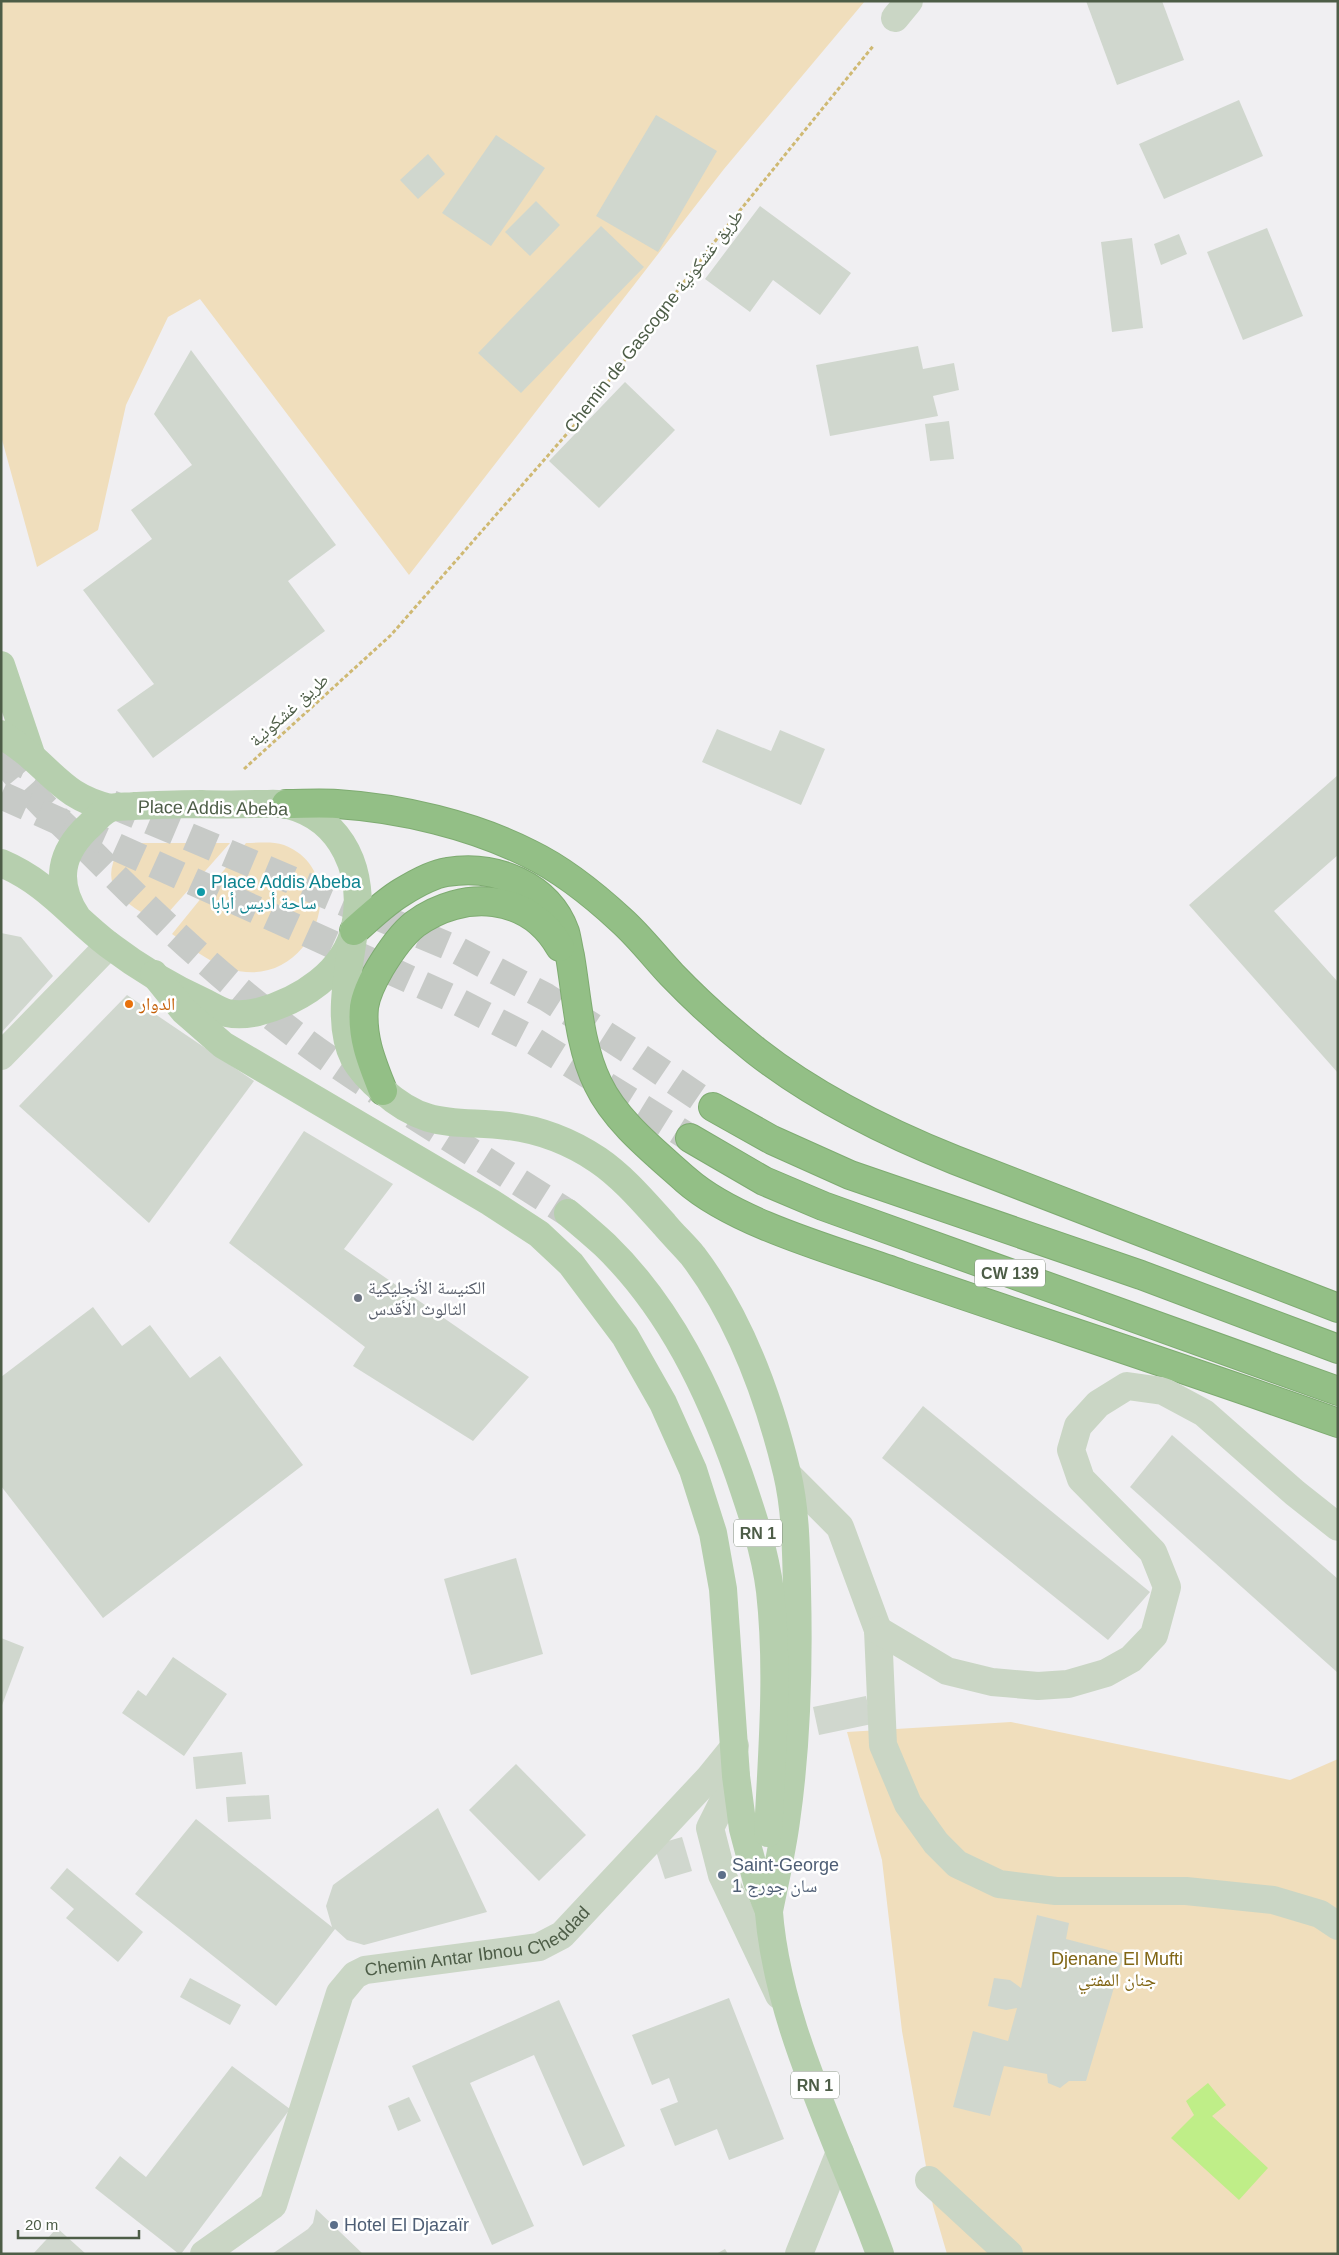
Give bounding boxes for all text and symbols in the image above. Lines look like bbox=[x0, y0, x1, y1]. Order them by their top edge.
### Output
street label: Chemin de Gascogne طريق غشكونية bbox=[560, 205, 748, 437]
street label: طريق غشكونية bbox=[245, 669, 333, 751]
street label: Place Addis Abeba bbox=[138, 797, 289, 819]
place label: Place Addis Abeba ساحة أديس أبابا bbox=[211, 872, 362, 914]
marker: Place Addis Abeba ساحة أديس أبابا bbox=[195, 886, 207, 898]
place label: الدوار bbox=[138, 994, 175, 1014]
marker: الدوار bbox=[123, 998, 135, 1010]
road number: CW 139 bbox=[975, 1260, 1045, 1286]
place label: الكنيسة الأنجليكية الثالوث الأقدس bbox=[368, 1278, 485, 1320]
marker: الكنيسة الأنجليكية الثالوث الأقدس bbox=[352, 1292, 364, 1304]
road number: RN 1 bbox=[734, 1520, 782, 1546]
place label: Saint-George 1 سان جورج bbox=[732, 1855, 839, 1898]
marker: Saint-George 1 سان جورج bbox=[716, 1869, 728, 1881]
street label: Chemin Antar Ibnou Cheddad bbox=[363, 1902, 594, 1980]
park label: Djenane El Mufti جنان المفتي bbox=[1051, 1949, 1183, 1995]
road number: RN 1 bbox=[791, 2072, 839, 2098]
scale bar bbox=[18, 2208, 139, 2240]
place label: Hotel El Djazaïr bbox=[344, 2215, 469, 2235]
text: 20 m bbox=[25, 2216, 58, 2233]
marker: Hotel El Djazaïr bbox=[328, 2219, 340, 2231]

